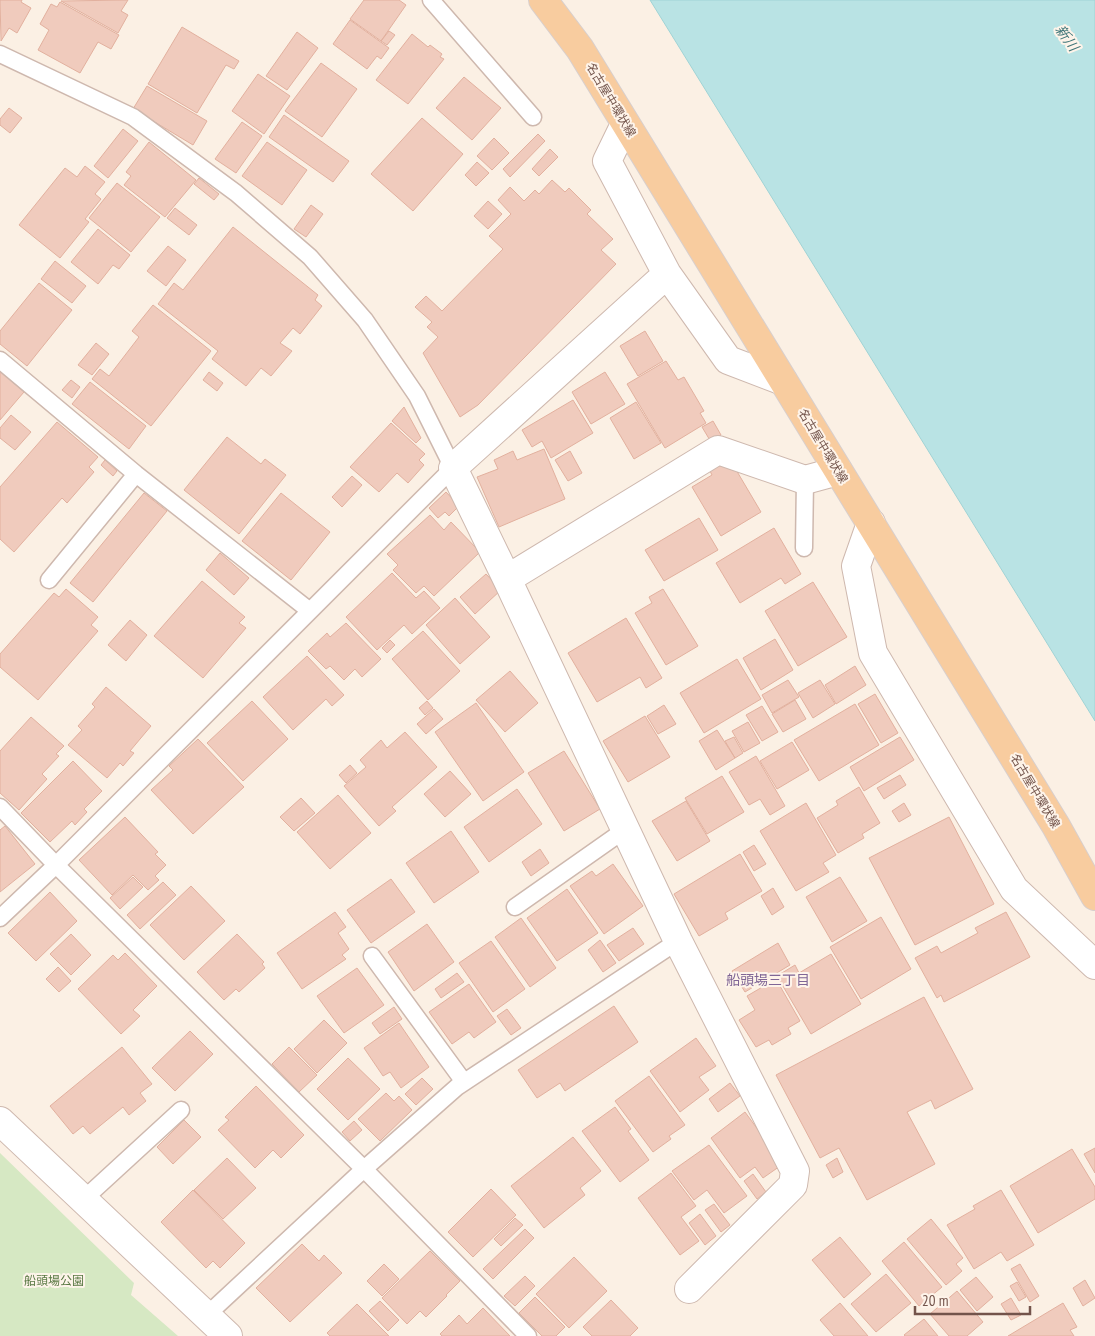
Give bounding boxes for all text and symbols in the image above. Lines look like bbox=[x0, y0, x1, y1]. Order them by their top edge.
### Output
water label: 新川 bbox=[1051, 21, 1084, 56]
street label: 名古屋中環状線 bbox=[583, 60, 639, 140]
street label: 名古屋中環状線 bbox=[795, 406, 851, 486]
street label: 名古屋中環状線 bbox=[1007, 751, 1063, 831]
district label: 船頭場三丁目 bbox=[726, 971, 810, 989]
park label: 船頭場公園 bbox=[24, 1273, 84, 1288]
scale bar bbox=[915, 1284, 1030, 1316]
text: 20 m bbox=[922, 1291, 948, 1310]

